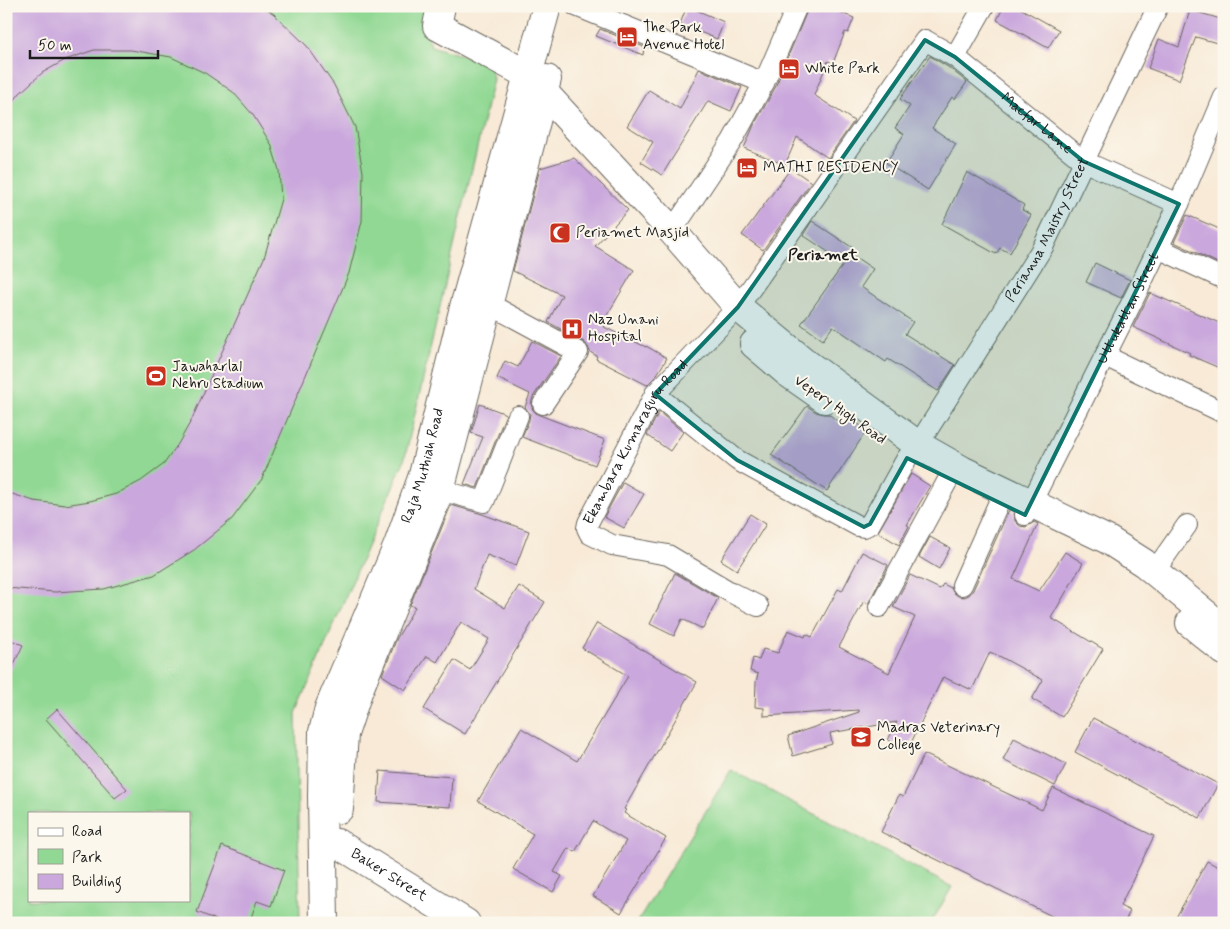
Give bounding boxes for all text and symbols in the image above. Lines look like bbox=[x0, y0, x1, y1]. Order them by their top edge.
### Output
place label: The Park Avenue Hotel bbox=[643, 18, 724, 55]
hotel icon: The Park Avenue Hotel bbox=[615, 25, 639, 49]
scale bar bbox=[30, 28, 158, 60]
text: 50 m bbox=[38, 36, 72, 56]
hotel icon: White Park bbox=[777, 57, 801, 81]
place label: White Park bbox=[805, 59, 880, 79]
street label: Macfar Lane bbox=[996, 88, 1077, 159]
street label: Perianna Maistry Street bbox=[1001, 154, 1094, 306]
hotel icon: MATHI RESIDENCY bbox=[735, 156, 759, 180]
place label: MATHI RESIDENCY bbox=[763, 158, 899, 178]
mosque icon: Periamet Masjid bbox=[548, 221, 572, 245]
place label: Periamet Masjid bbox=[576, 223, 689, 243]
district label: Periamet bbox=[788, 245, 859, 266]
street label: Uttukattan Street bbox=[1092, 249, 1164, 367]
place label: Naz Unani Hospital bbox=[588, 310, 659, 347]
hospital icon: Naz Unani Hospital bbox=[560, 317, 584, 341]
street label: Ekambara Kumaraguru Road bbox=[579, 355, 692, 528]
place label: Jawaharlal Nehru Stadium bbox=[172, 357, 264, 394]
sports icon: Jawaharlal Nehru Stadium bbox=[144, 364, 168, 388]
street label: Vepery High Road bbox=[789, 371, 890, 450]
street label: Raja Muthiah Road bbox=[397, 406, 449, 526]
place label: Madras Veterinary College bbox=[877, 718, 1000, 755]
school or university icon: Madras Veterinary College bbox=[849, 725, 873, 749]
legend bbox=[28, 812, 190, 902]
text: Road bbox=[72, 822, 102, 842]
street label: Baker Street bbox=[347, 844, 431, 907]
text: Park bbox=[72, 848, 102, 868]
text: Building bbox=[72, 872, 122, 893]

